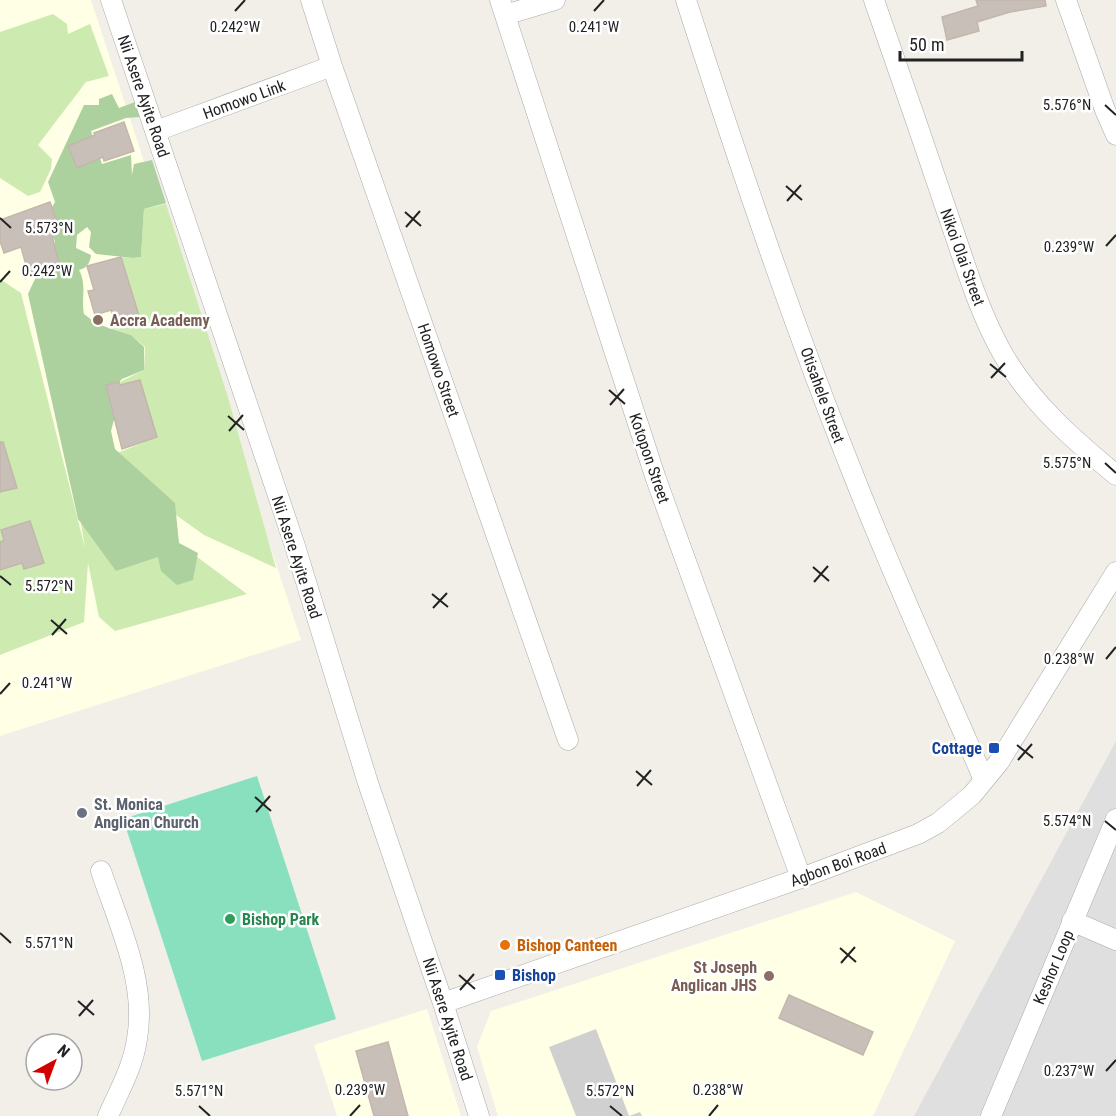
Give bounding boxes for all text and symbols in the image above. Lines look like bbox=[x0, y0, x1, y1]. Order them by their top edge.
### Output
text: 0.242°W bbox=[210, 18, 261, 36]
text: 0.241°W bbox=[569, 18, 620, 36]
scale bar bbox=[900, 24, 1022, 62]
street label: Nii Asere Ayite Road bbox=[114, 33, 173, 160]
text: 50 m bbox=[909, 34, 944, 55]
street label: Homowo Link bbox=[200, 76, 289, 123]
text: 5.576°N bbox=[1043, 96, 1091, 114]
street label: Nikoi Olai Street bbox=[936, 206, 989, 309]
text: 5.573°N bbox=[25, 219, 73, 237]
text: 0.239°W bbox=[1044, 238, 1095, 256]
text: 0.242°W bbox=[22, 262, 73, 280]
place label: Accra Academy bbox=[110, 311, 210, 330]
marker: Accra Academy bbox=[91, 313, 105, 327]
street label: Homowo Street bbox=[414, 321, 463, 420]
street label: Otisahele Street bbox=[796, 345, 849, 446]
street label: Kotopon Street bbox=[625, 411, 674, 506]
text: 5.575°N bbox=[1043, 454, 1091, 472]
street label: Nii Asere Ayite Road bbox=[268, 493, 325, 621]
text: 5.572°N bbox=[25, 577, 73, 595]
text: 0.238°W bbox=[1044, 650, 1095, 668]
text: 0.241°W bbox=[22, 674, 73, 692]
place label: Cottage bbox=[932, 739, 982, 758]
marker: Cottage bbox=[987, 741, 1001, 755]
place label: St. Monica Anglican Church bbox=[94, 795, 199, 832]
marker: St. Monica Anglican Church bbox=[75, 806, 89, 820]
text: 5.574°N bbox=[1043, 812, 1091, 830]
street label: Agbon Boi Road bbox=[788, 838, 889, 891]
place label: Bishop Park bbox=[242, 910, 320, 929]
marker: Bishop Park bbox=[223, 912, 237, 926]
street label: Keshor Loop bbox=[1029, 927, 1078, 1007]
text: 5.571°N bbox=[25, 934, 73, 952]
place label: Bishop Canteen bbox=[517, 936, 617, 955]
marker: Bishop Canteen bbox=[498, 938, 512, 952]
street label: Nii Asere Ayite Road bbox=[419, 955, 476, 1083]
place label: St Joseph Anglican JHS bbox=[671, 958, 757, 995]
place label: Bishop bbox=[512, 966, 556, 985]
marker: Bishop bbox=[493, 968, 507, 982]
marker: St Joseph Anglican JHS bbox=[762, 969, 776, 983]
north arrow bbox=[24, 1032, 84, 1092]
text: N bbox=[54, 1041, 73, 1061]
text: 0.237°W bbox=[1044, 1062, 1095, 1080]
text: 0.239°W bbox=[335, 1081, 386, 1099]
text: 0.238°W bbox=[693, 1081, 744, 1099]
text: 5.571°N bbox=[175, 1082, 223, 1100]
text: 5.572°N bbox=[586, 1082, 634, 1100]

